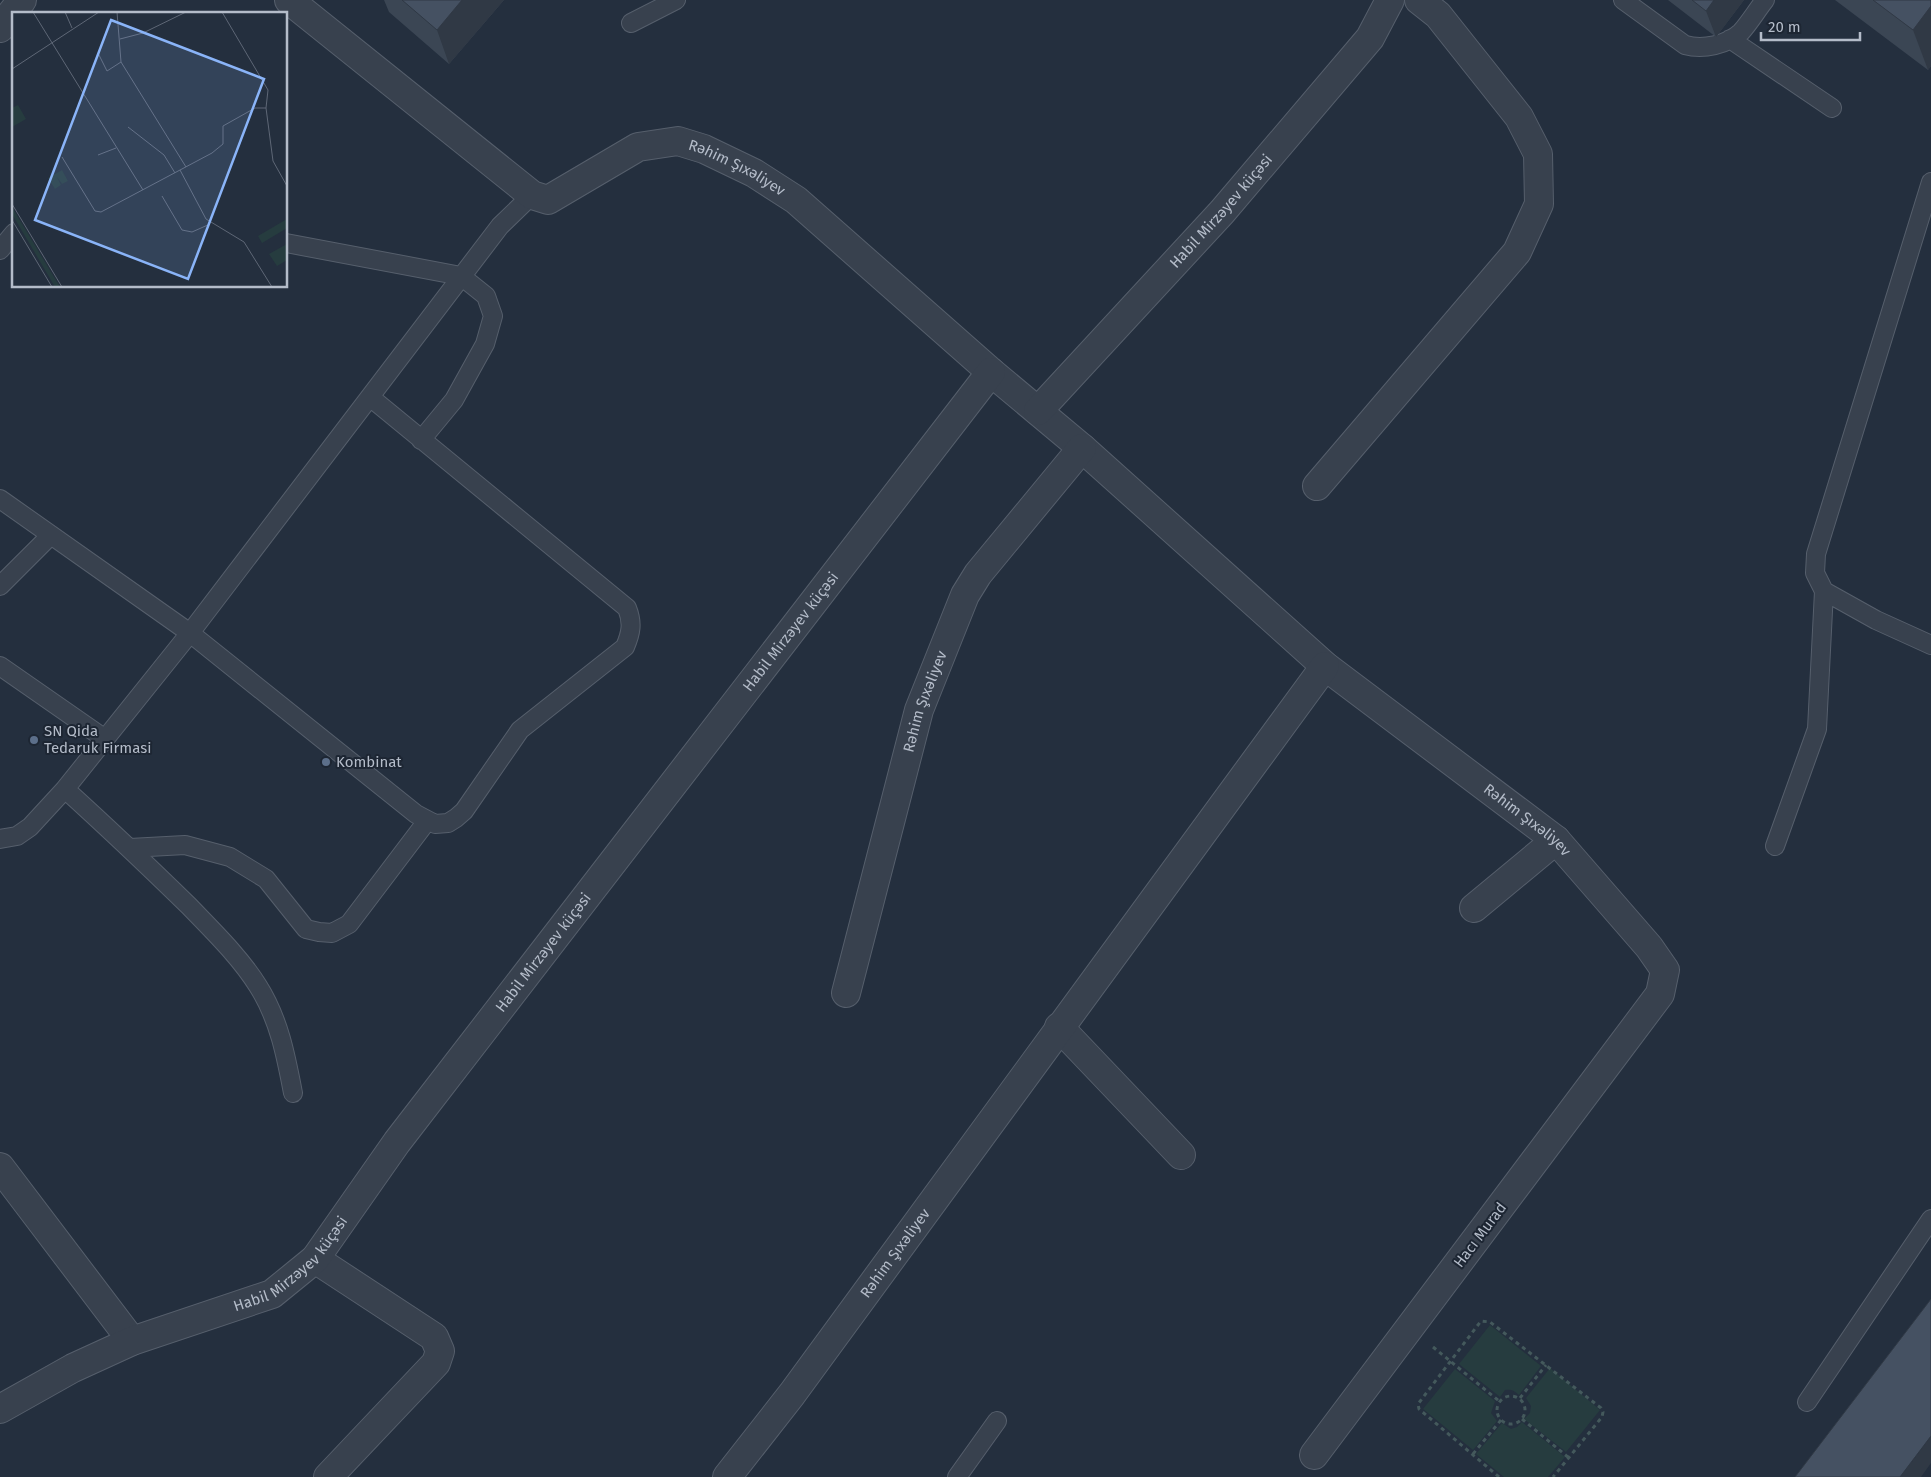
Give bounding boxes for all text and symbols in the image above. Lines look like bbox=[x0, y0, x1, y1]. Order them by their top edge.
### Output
scale bar bbox=[1761, 10, 1860, 42]
inset map bbox=[12, 12, 288, 288]
text: 20 m bbox=[1768, 18, 1801, 36]
street label: Rəhim Şıxəliyev bbox=[686, 136, 789, 200]
street label: Habil Mirzəyev küçəsi bbox=[1166, 151, 1276, 272]
street label: Habil Mirzəyev küçəsi bbox=[739, 569, 842, 695]
street label: Rəhim Şıxəliyev bbox=[899, 648, 951, 754]
place label: SN Qida Tedaruk Firmasi bbox=[44, 722, 151, 757]
marker: SN Qida Tedaruk Firmasi bbox=[28, 734, 40, 746]
place label: Kombinat bbox=[336, 753, 402, 771]
marker: Kombinat bbox=[320, 756, 332, 768]
street label: Rəhim Şıxəliyev bbox=[1480, 780, 1575, 860]
street label: Habil Mirzəyev küçəsi bbox=[492, 889, 595, 1016]
street label: Hacı Murad bbox=[1450, 1199, 1510, 1271]
street label: Rəhim Şıxəliyev bbox=[856, 1204, 934, 1301]
street label: Habil Mirzəyev küçəsi bbox=[231, 1213, 351, 1315]

